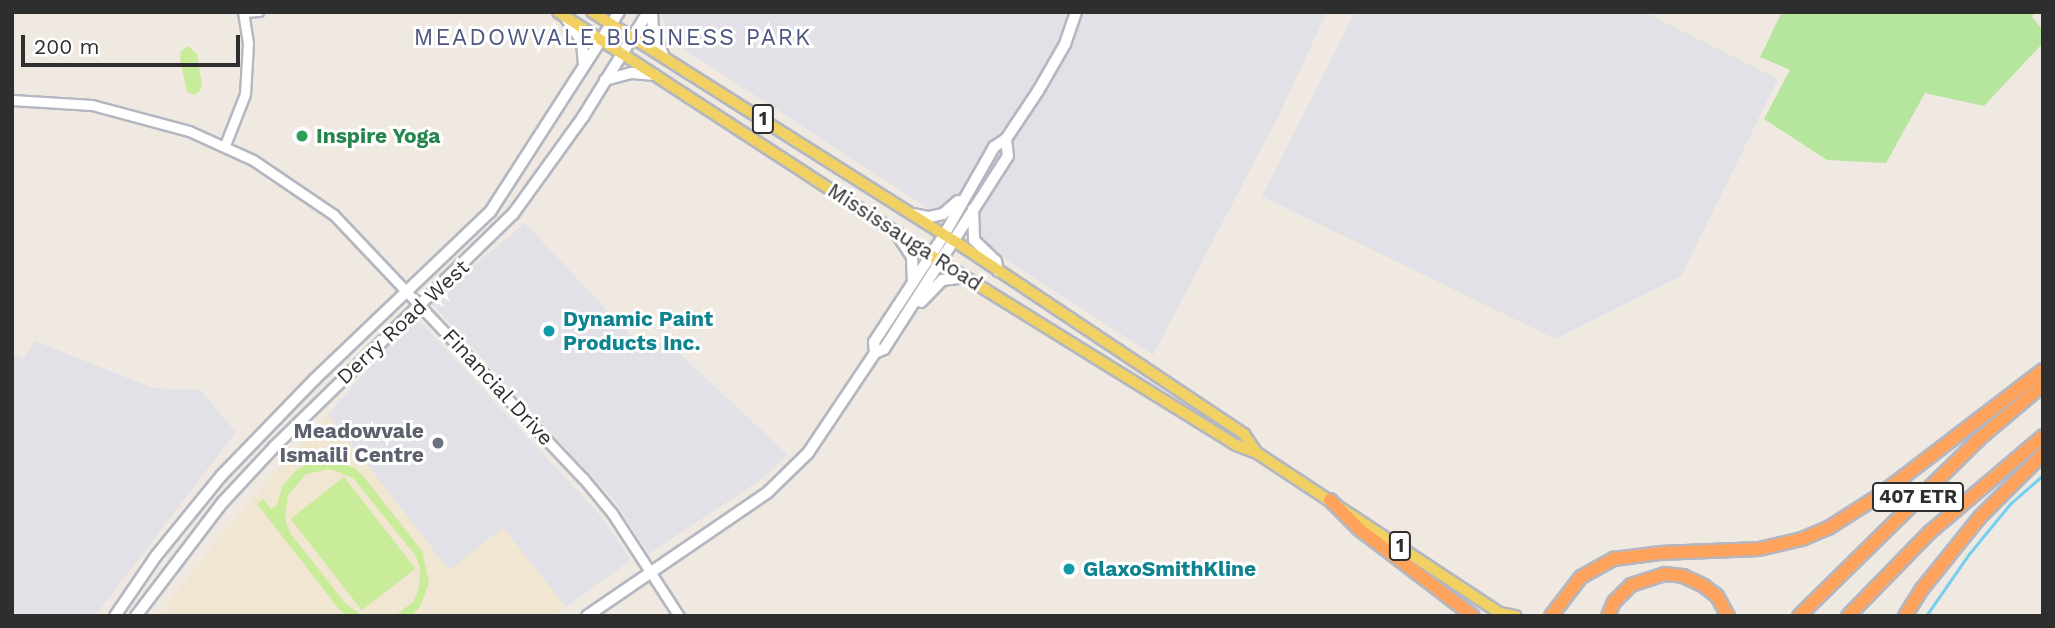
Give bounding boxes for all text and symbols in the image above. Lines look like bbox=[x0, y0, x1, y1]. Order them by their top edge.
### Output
scale bar bbox=[24, 21, 243, 65]
district label: MEADOWVALE BUSINESS PARK bbox=[417, 24, 809, 52]
text: 200 m bbox=[34, 34, 100, 59]
road number: 1 bbox=[751, 104, 775, 134]
place label: Inspire Yoga bbox=[316, 123, 441, 149]
marker: Inspire Yoga bbox=[294, 128, 310, 144]
street label: Mississauga Road bbox=[823, 177, 987, 297]
street label: Derry Road West bbox=[331, 254, 475, 390]
place label: Dynamic Paint Products Inc. bbox=[563, 306, 713, 356]
street label: Financial Drive bbox=[437, 323, 559, 451]
marker: Dynamic Paint Products Inc. bbox=[541, 323, 557, 339]
place label: Meadowvale Ismaili Centre bbox=[280, 418, 424, 468]
marker: Meadowvale Ismaili Centre bbox=[430, 435, 446, 451]
road number: 407 ETR bbox=[1871, 482, 1965, 512]
road number: 1 bbox=[1388, 530, 1412, 562]
place label: GlaxoSmithKline bbox=[1083, 556, 1256, 582]
marker: GlaxoSmithKline bbox=[1061, 561, 1077, 577]

